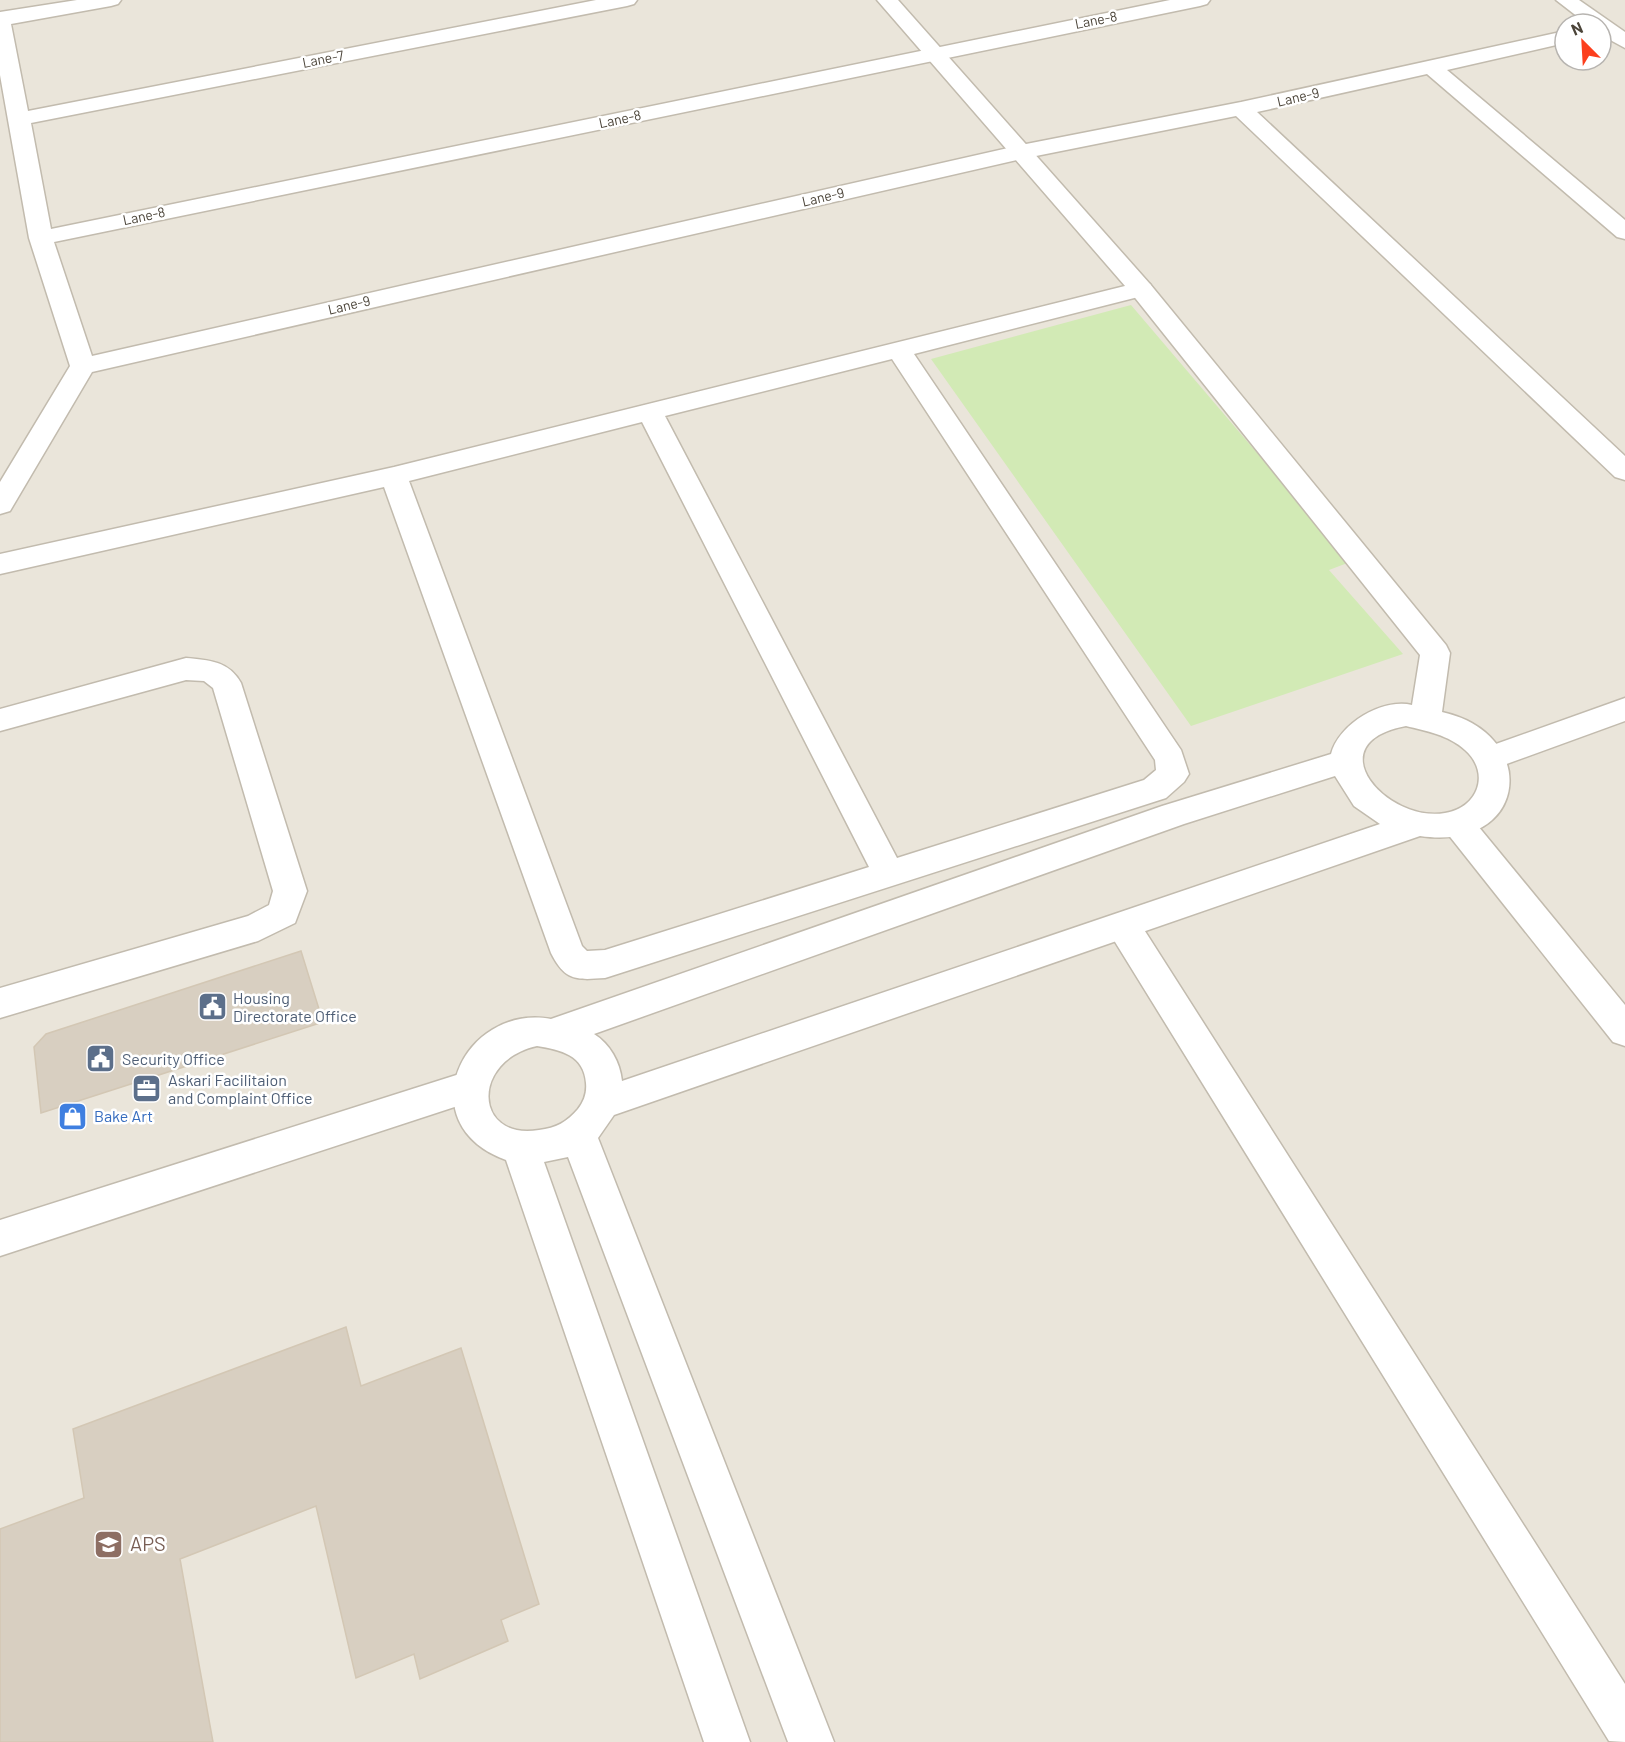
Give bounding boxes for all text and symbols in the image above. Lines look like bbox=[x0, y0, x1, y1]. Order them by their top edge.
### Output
street label: Lane-8 bbox=[1073, 7, 1119, 32]
north arrow bbox=[1553, 12, 1613, 72]
text: N bbox=[1568, 17, 1585, 39]
street label: Lane-7 bbox=[301, 46, 345, 71]
street label: Lane-9 bbox=[1275, 83, 1321, 110]
street label: Lane-8 bbox=[597, 106, 643, 131]
street label: Lane-9 bbox=[800, 183, 846, 210]
street label: Lane-8 bbox=[121, 203, 167, 228]
street label: Lane-9 bbox=[326, 291, 372, 318]
place label: Housing Directorate Office bbox=[233, 988, 357, 1025]
public building icon: Housing Directorate Office bbox=[196, 991, 228, 1023]
public building icon: Security Office bbox=[85, 1043, 117, 1075]
place label: Security Office bbox=[122, 1049, 225, 1068]
place label: Askari Facilitaion and Complaint Office bbox=[168, 1070, 312, 1107]
office icon: Askari Facilitaion and Complaint Office bbox=[131, 1073, 163, 1105]
shop icon: Bake Art bbox=[57, 1100, 89, 1132]
place label: Bake Art bbox=[94, 1106, 153, 1125]
school or university icon: APS bbox=[93, 1528, 125, 1560]
place label: APS bbox=[130, 1531, 166, 1555]

